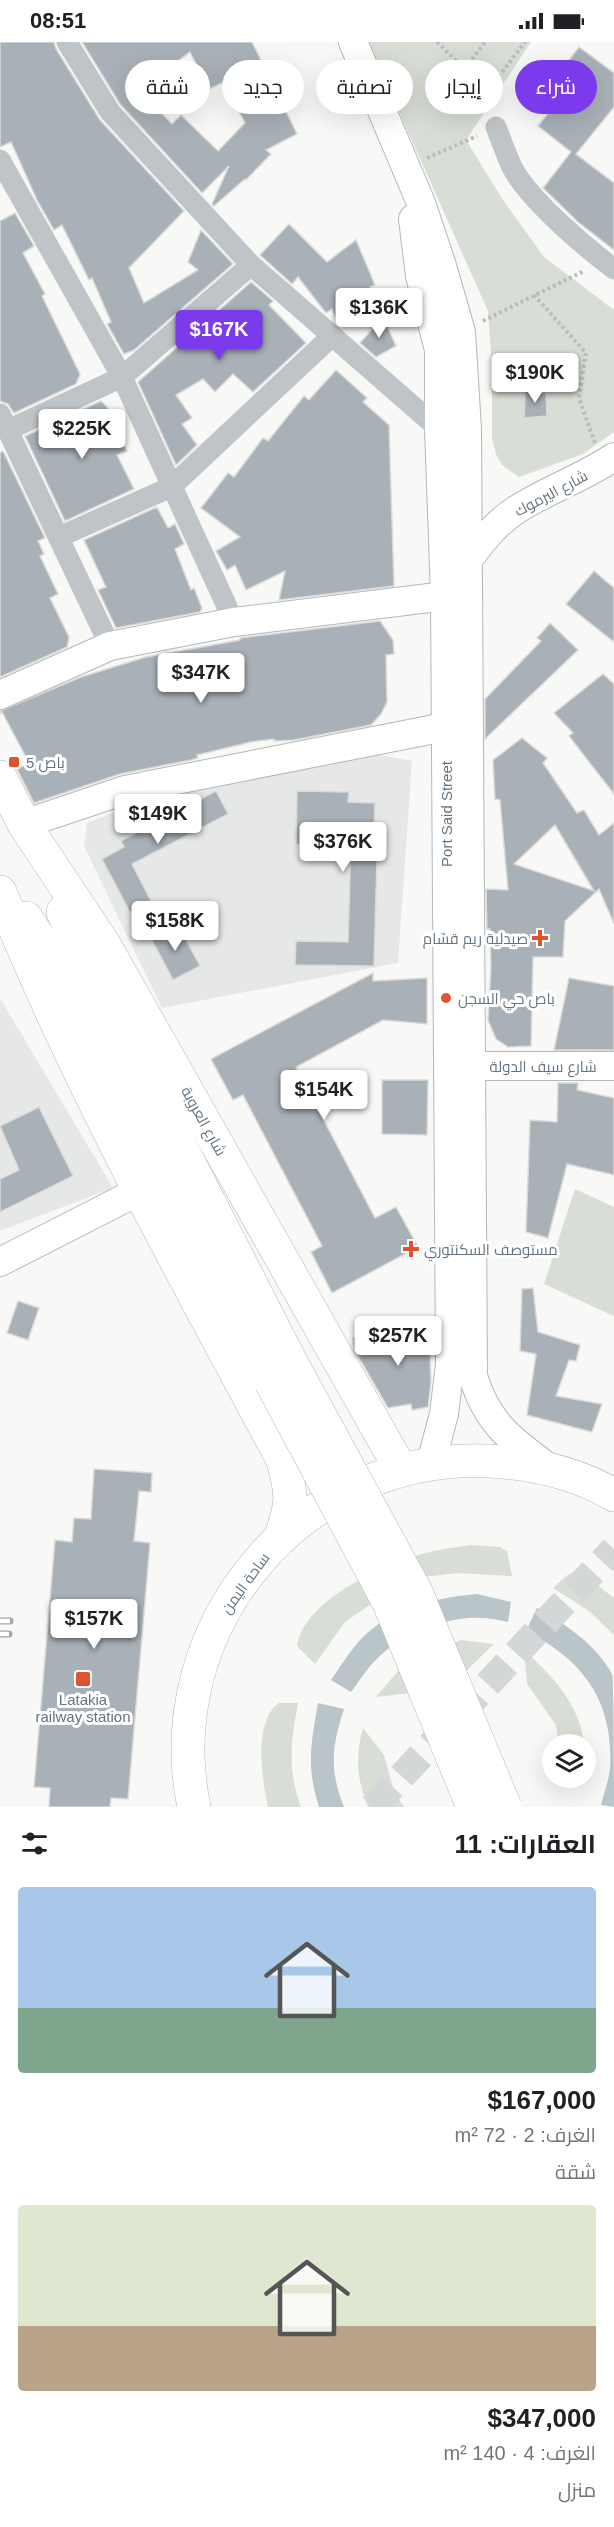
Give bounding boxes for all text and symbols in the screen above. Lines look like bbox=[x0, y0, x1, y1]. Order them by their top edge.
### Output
text: 08:51 bbox=[30, 8, 86, 33]
chip: شقة bbox=[125, 60, 210, 114]
chip: جديد bbox=[222, 60, 304, 114]
chip: تصفية bbox=[316, 60, 413, 114]
chip: إيجار bbox=[425, 60, 503, 114]
chip: شراء bbox=[515, 60, 597, 114]
pin: $136K bbox=[337, 288, 421, 339]
text: $136K bbox=[350, 296, 408, 318]
pin: $167K bbox=[177, 310, 261, 361]
text: $167K bbox=[190, 318, 248, 340]
pin: $190K bbox=[493, 353, 577, 404]
text: $190K bbox=[506, 361, 564, 383]
pin: $225K bbox=[40, 409, 124, 460]
text: $225K bbox=[53, 417, 111, 439]
street label: شارع اليرموك bbox=[512, 467, 592, 522]
pin: $347K bbox=[159, 653, 243, 704]
text: $347K bbox=[172, 661, 230, 683]
place label: باص 5 bbox=[26, 754, 65, 773]
marker: باص 5 bbox=[7, 755, 21, 769]
street label: Port Said Street bbox=[438, 760, 455, 867]
pin: $149K bbox=[116, 794, 200, 845]
text: $149K bbox=[129, 802, 187, 824]
pin: $376K bbox=[301, 822, 385, 873]
text: $376K bbox=[314, 830, 372, 852]
pin: $158K bbox=[133, 901, 217, 952]
text: $158K bbox=[146, 909, 204, 931]
place label: صيدلية ريم قسّام bbox=[423, 930, 528, 949]
marker: صيدلية ريم قسّام bbox=[533, 931, 547, 945]
place label: باص حي السجن bbox=[458, 990, 555, 1011]
marker: باص حي السجن bbox=[439, 991, 453, 1005]
street label: شارع سيف الدولة bbox=[489, 1058, 597, 1078]
pin: $154K bbox=[282, 1070, 366, 1121]
text: $154K bbox=[295, 1078, 353, 1100]
street label: شارع العروبة bbox=[175, 1084, 230, 1160]
marker: مستوصف السكنتوري bbox=[402, 1240, 420, 1258]
place label: مستوصف السكنتوري bbox=[424, 1241, 558, 1262]
pin: $257K bbox=[356, 1316, 440, 1367]
text: $257K bbox=[369, 1324, 427, 1346]
street label: ساحة اليمن bbox=[217, 1549, 274, 1618]
pin: $157K bbox=[52, 1599, 136, 1650]
text: $157K bbox=[65, 1607, 123, 1629]
marker: Latakia railway station bbox=[74, 1670, 92, 1688]
place label: Latakia railway station bbox=[35, 1691, 131, 1725]
map controls bbox=[542, 1734, 596, 1788]
button: layers bbox=[542, 1734, 596, 1788]
icon: filters bbox=[18, 1827, 51, 1860]
text: العقارات: 11 bbox=[454, 1829, 596, 1859]
icon: home bbox=[253, 1926, 361, 2034]
text: $167,000 bbox=[488, 2085, 596, 2115]
text: الغرف: 2 · 72 m² bbox=[455, 2124, 596, 2146]
text: شقة bbox=[555, 2161, 596, 2183]
icon: home bbox=[253, 2244, 361, 2352]
text: $347,000 bbox=[488, 2403, 596, 2433]
text: الغرف: 4 · 140 m² bbox=[443, 2442, 596, 2464]
text: منزل bbox=[558, 2479, 596, 2501]

